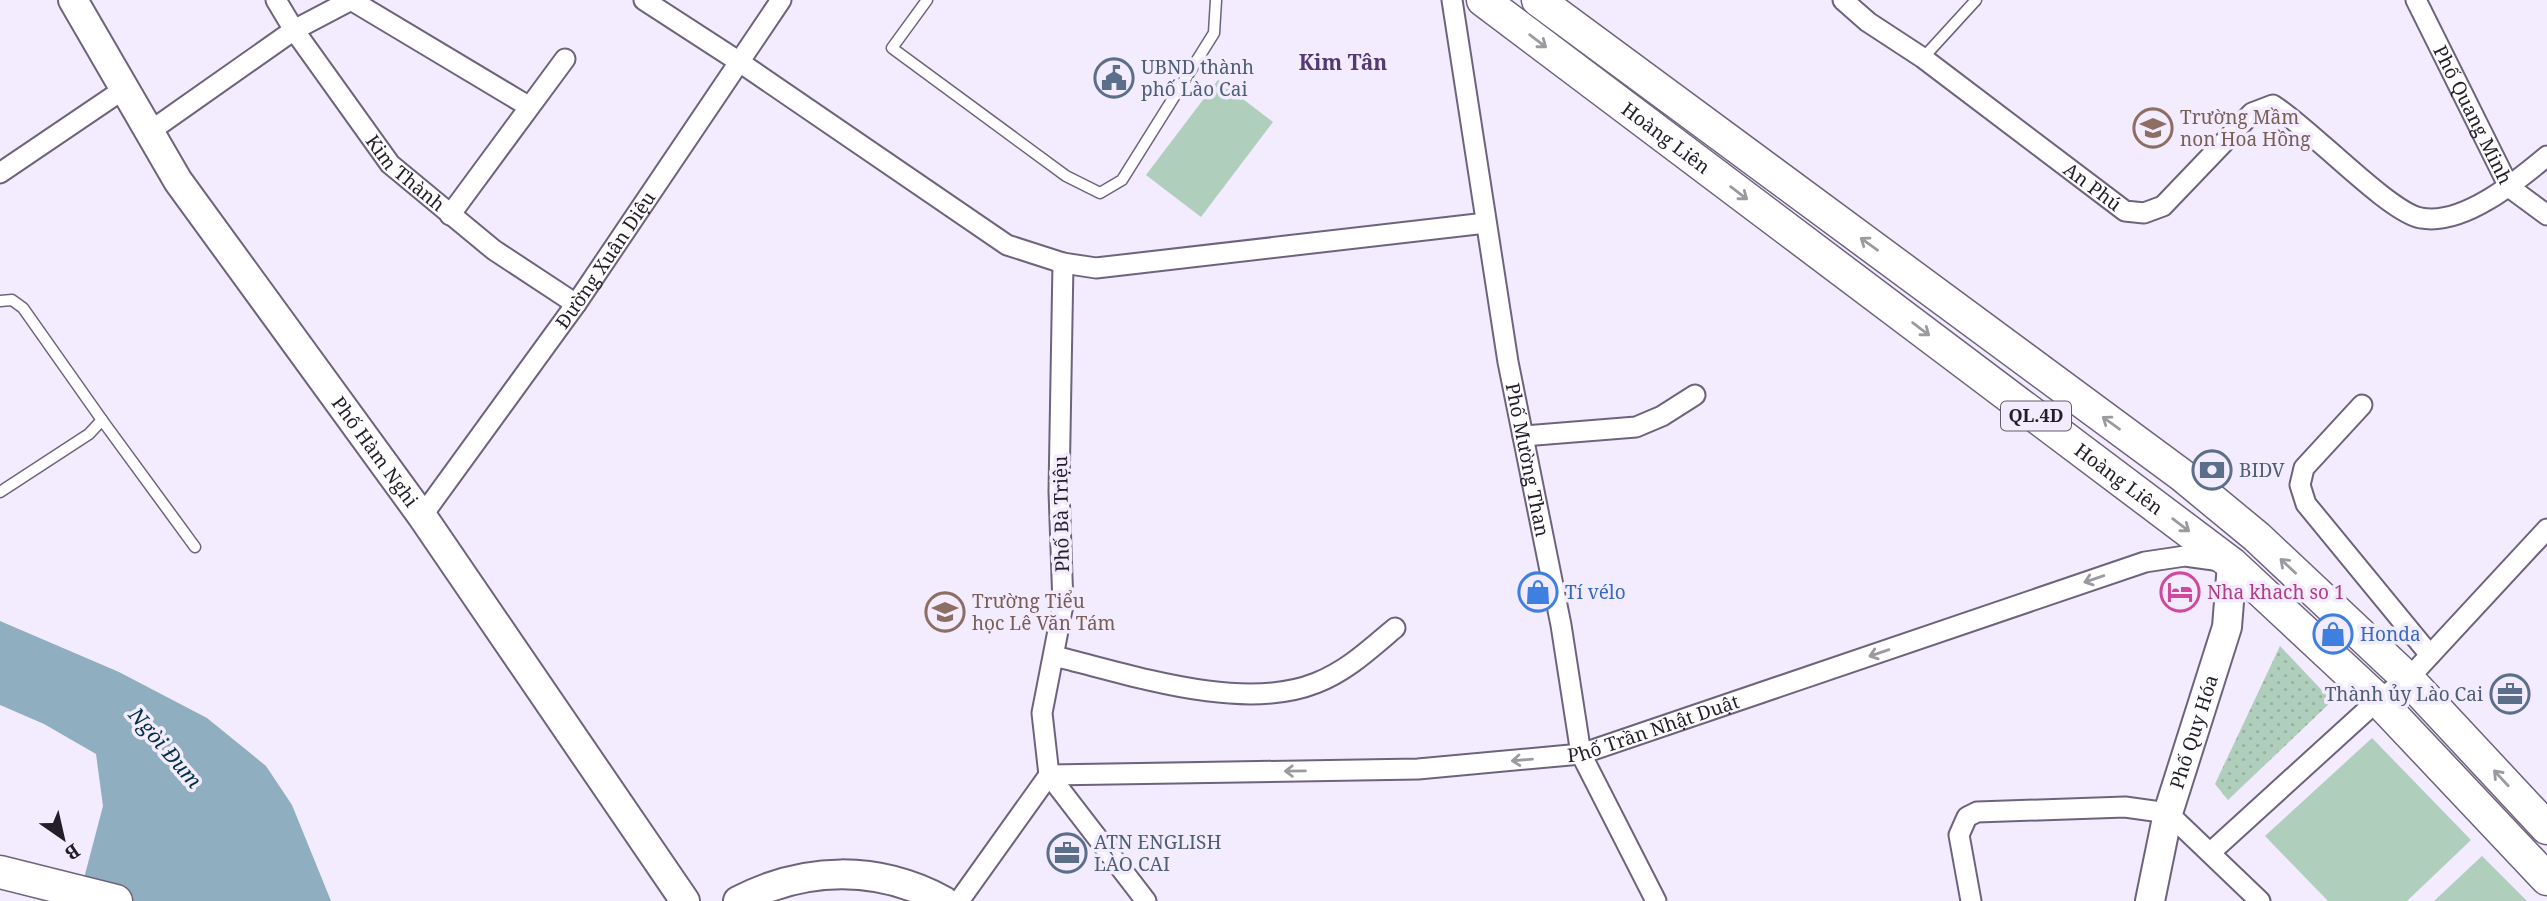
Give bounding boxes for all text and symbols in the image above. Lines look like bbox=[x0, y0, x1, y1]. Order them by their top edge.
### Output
one-way arrow bbox=[1528, 33, 1547, 48]
street label: Phố Quang Minh bbox=[2427, 41, 2519, 188]
district label: Kim Tân bbox=[1299, 48, 1387, 76]
place label: UBND thành phố Lào Cai bbox=[1141, 54, 1254, 102]
public building icon: UBND thành phố Lào Cai bbox=[1093, 57, 1135, 99]
street label: Hoàng Liên bbox=[1616, 96, 1716, 180]
place label: Trường Mầm non Hoa Hồng bbox=[2180, 104, 2311, 152]
school or university icon: Trường Mầm non Hoa Hồng bbox=[2132, 107, 2174, 149]
street label: Kim Thành bbox=[360, 129, 450, 217]
street label: An Phú bbox=[2059, 156, 2127, 217]
one-way arrow bbox=[1729, 185, 1748, 200]
street label: Đường Xuân Diệu bbox=[549, 186, 661, 334]
one-way arrow bbox=[1860, 237, 1879, 251]
one-way arrow bbox=[1911, 322, 1930, 337]
street label: Phố Mường Than bbox=[1500, 381, 1556, 539]
street label: Phố Hàm Nghi bbox=[326, 391, 424, 512]
road number: QL.4D bbox=[2001, 402, 2071, 430]
one-way arrow bbox=[2102, 416, 2121, 430]
street label: Hoàng Liên bbox=[2069, 437, 2168, 521]
bank icon: BIDV bbox=[2191, 449, 2233, 491]
street label: Phố Bà Triệu bbox=[1047, 456, 1075, 572]
place label: BIDV bbox=[2239, 457, 2285, 483]
one-way arrow bbox=[2171, 518, 2190, 532]
one-way arrow bbox=[2280, 557, 2297, 574]
shop icon: Tí vélo bbox=[1517, 571, 1559, 613]
hotel icon: Nha khach so 1 bbox=[2159, 571, 2201, 613]
one-way arrow bbox=[2084, 574, 2106, 586]
place label: Tí vélo bbox=[1565, 579, 1626, 605]
place label: Nha khach so 1 bbox=[2207, 579, 2345, 605]
place label: Trường Tiểu học Lê Văn Tám bbox=[972, 588, 1116, 636]
school or university icon: Trường Tiểu học Lê Văn Tám bbox=[924, 591, 966, 633]
shop icon: Honda bbox=[2312, 613, 2354, 655]
place label: Honda bbox=[2360, 621, 2421, 647]
one-way arrow bbox=[1869, 648, 1891, 660]
street label: Phố Quy Hóa bbox=[2164, 672, 2224, 792]
office icon: Thành ủy Lào Cai bbox=[2489, 673, 2531, 715]
place label: Thành ủy Lào Cai bbox=[2325, 681, 2483, 707]
street label: Phố Trần Nhật Duật bbox=[1566, 688, 1743, 768]
water label: Ngòi Đum bbox=[122, 700, 209, 794]
one-way arrow bbox=[1511, 754, 1534, 767]
one-way arrow bbox=[1283, 764, 1306, 777]
one-way arrow bbox=[2492, 770, 2509, 787]
north arrow bbox=[28, 803, 98, 873]
place label: ATN ENGLISH LÀO CAI bbox=[1094, 829, 1221, 877]
office icon: ATN ENGLISH LÀO CAI bbox=[1046, 832, 1088, 874]
text: B bbox=[60, 838, 85, 867]

